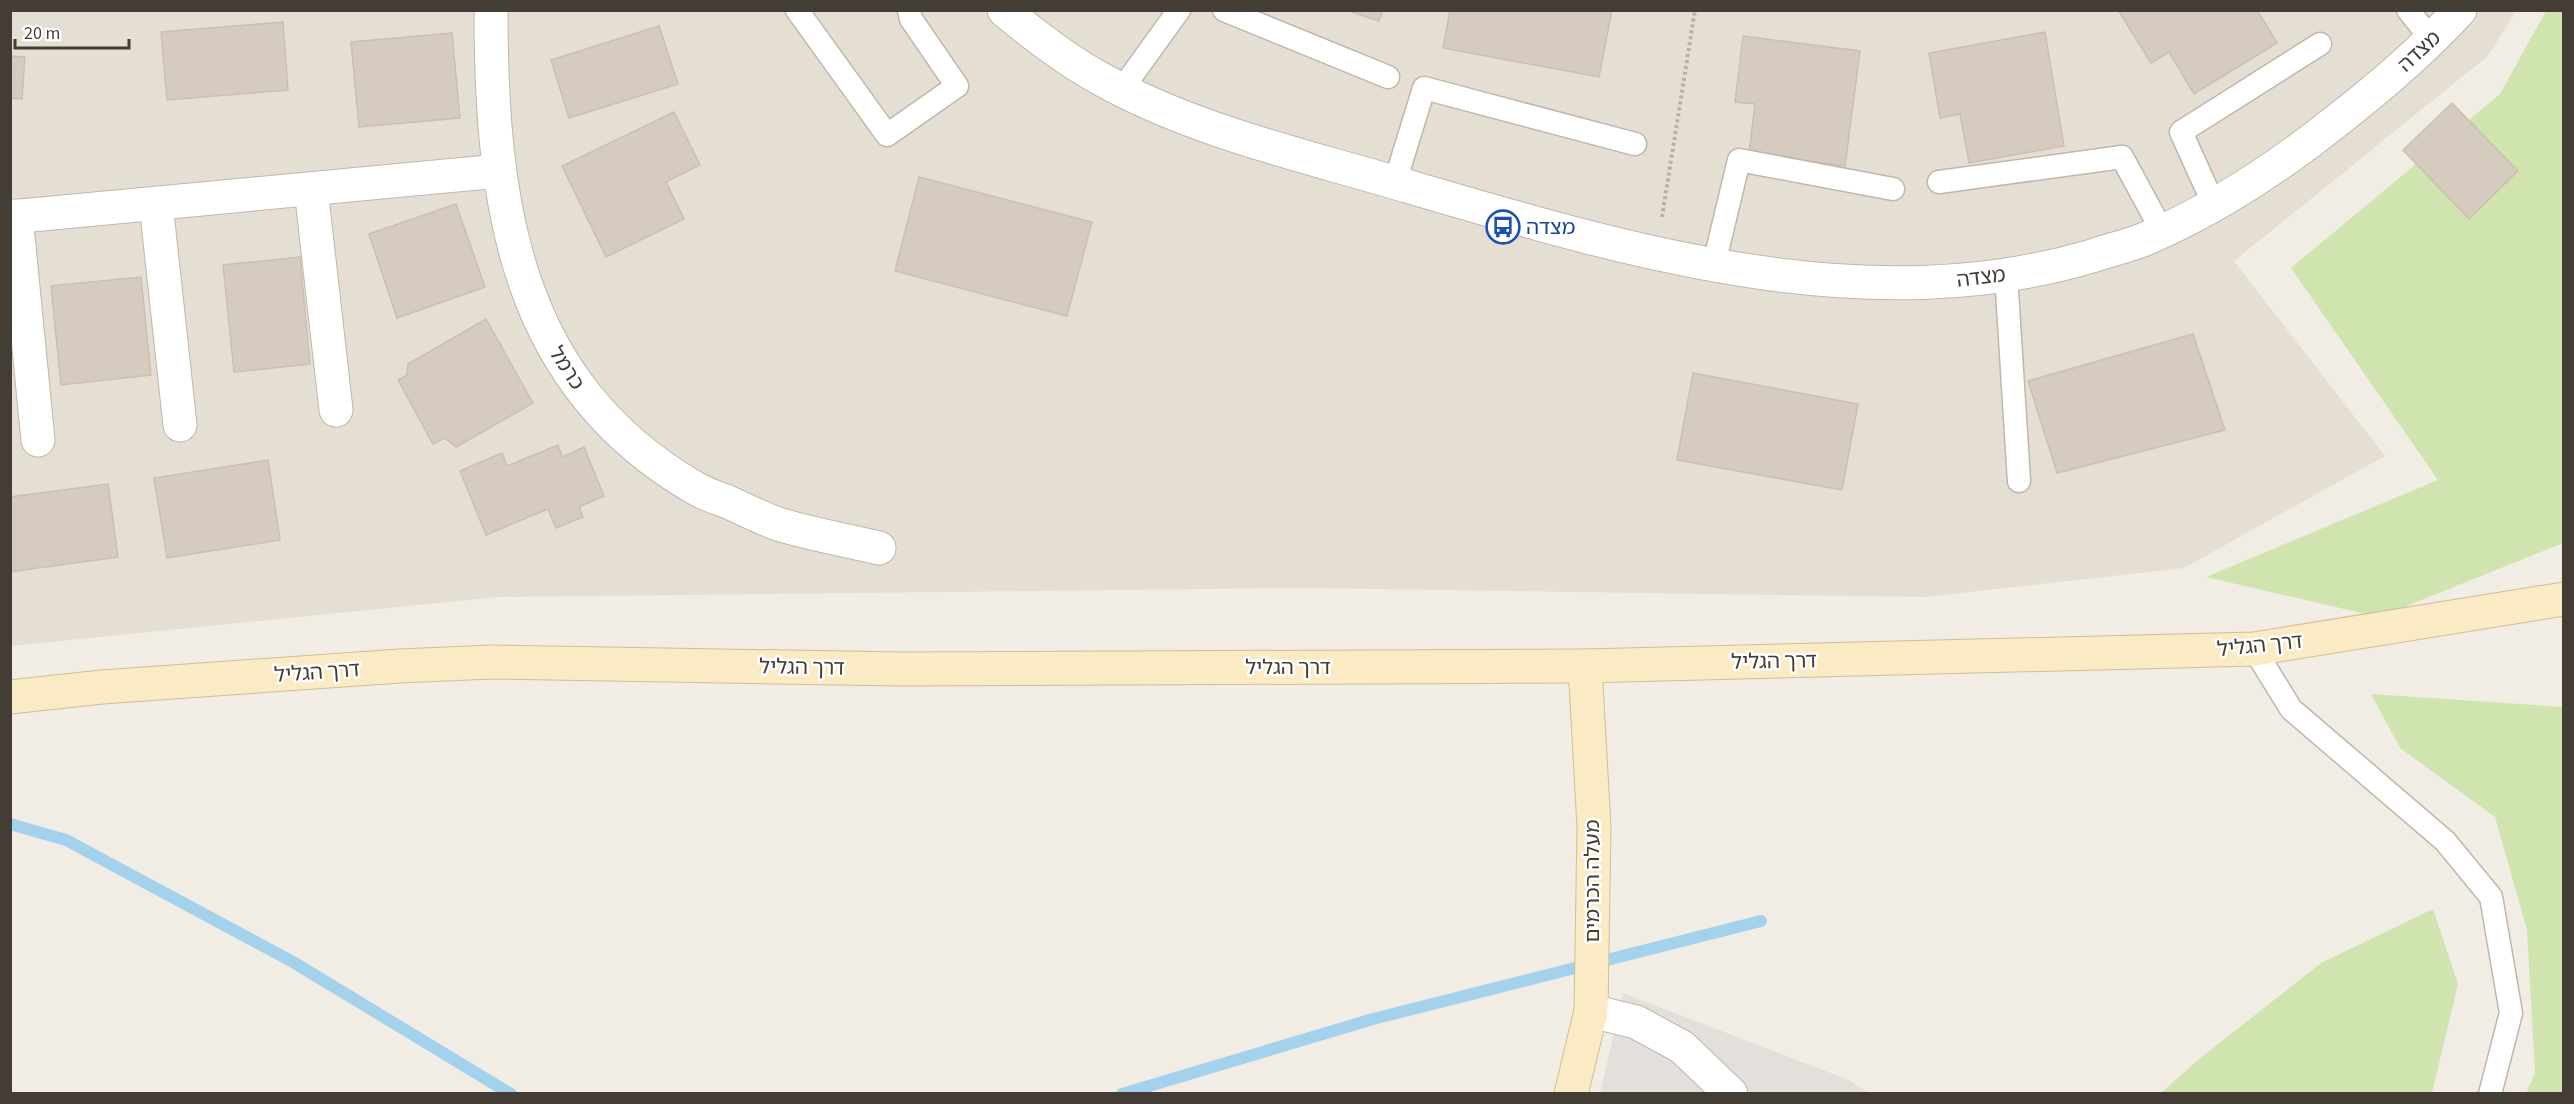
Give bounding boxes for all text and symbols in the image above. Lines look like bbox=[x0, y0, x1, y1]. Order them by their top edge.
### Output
scale bar bbox=[15, 12, 129, 50]
text: 20 m bbox=[24, 21, 60, 46]
street label: מצדה bbox=[2391, 23, 2447, 79]
bus stop icon: מצדה bbox=[1485, 209, 1521, 245]
place label: מצדה bbox=[1526, 212, 1575, 242]
street label: מצדה bbox=[1955, 259, 2007, 295]
street label: כרמל bbox=[542, 340, 592, 396]
street label: דרך הגליל bbox=[2216, 626, 2304, 664]
street label: דרך הגליל bbox=[1731, 645, 1817, 677]
street label: דרך הגליל bbox=[759, 651, 845, 683]
street label: דרך הגליל bbox=[1245, 652, 1331, 682]
street label: דרך הגליל bbox=[273, 654, 361, 690]
street label: מעלה הכרמים bbox=[1577, 819, 1607, 943]

